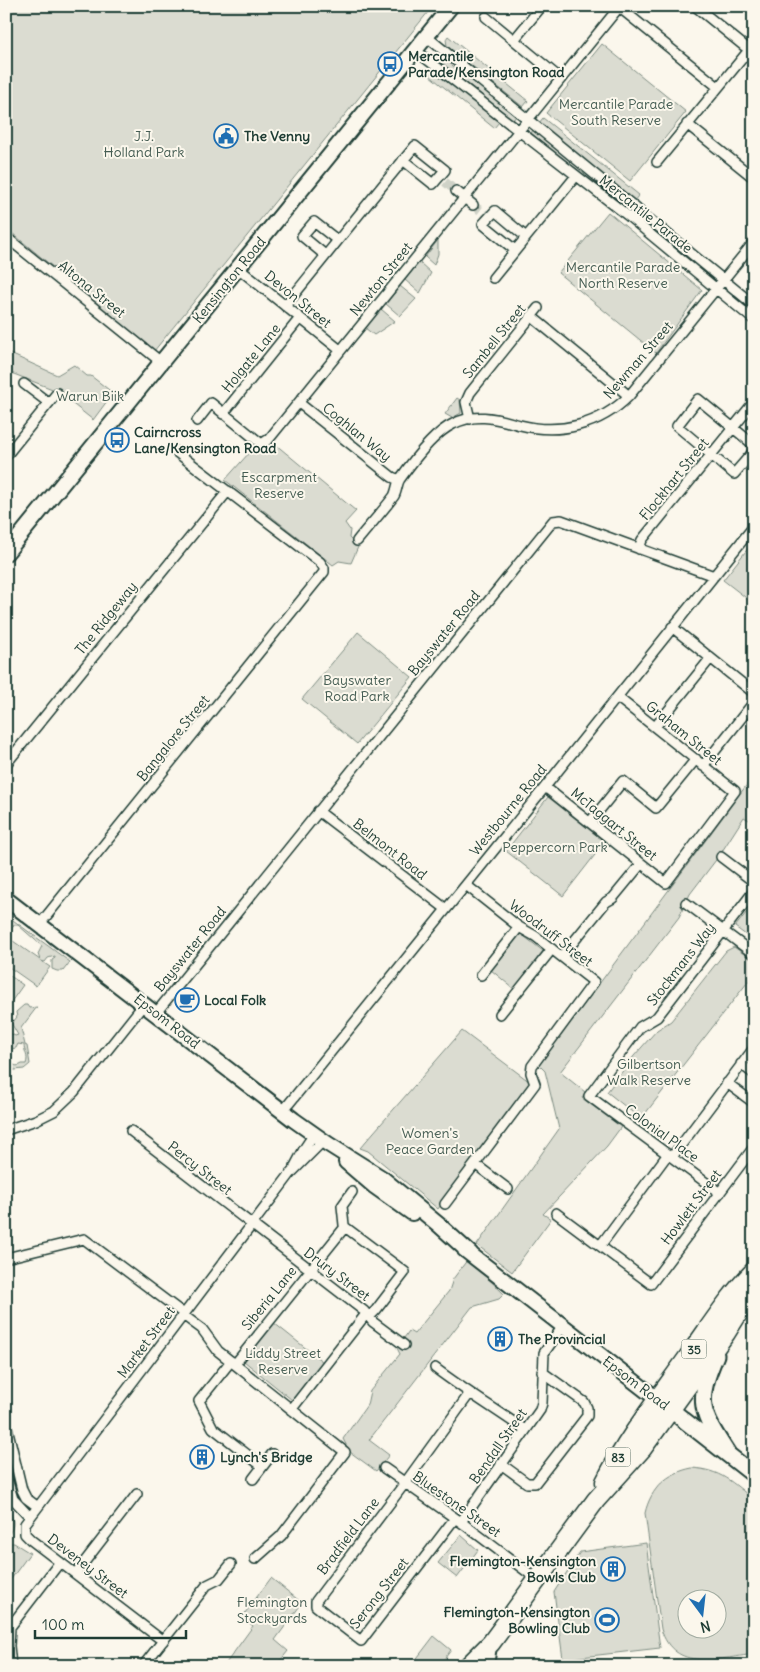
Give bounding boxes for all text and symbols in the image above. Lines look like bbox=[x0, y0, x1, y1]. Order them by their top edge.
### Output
place label: Mercantile Parade/Kensington Road bbox=[408, 47, 565, 81]
bus stop icon: Mercantile Parade/Kensington Road bbox=[377, 51, 403, 77]
park label: Mercantile Parade South Reserve bbox=[559, 95, 673, 129]
public building icon: The Venny bbox=[213, 123, 239, 149]
park label: J.J. Holland Park bbox=[104, 127, 184, 161]
place label: The Venny bbox=[244, 127, 310, 145]
street label: Mercantile Parade bbox=[596, 171, 696, 257]
street label: Kensington Road bbox=[189, 233, 269, 327]
street label: Newton Street bbox=[346, 238, 416, 319]
street label: Altona Street bbox=[55, 256, 130, 322]
park label: Mercantile Parade North Reserve bbox=[566, 258, 680, 292]
street label: Devon Street bbox=[261, 267, 335, 332]
street label: Sambell Street bbox=[459, 300, 530, 382]
street label: Newman Street bbox=[599, 317, 677, 403]
street label: Holgate Lane bbox=[218, 320, 284, 396]
park label: Warun Biik bbox=[56, 387, 124, 405]
street label: Coghlan Way bbox=[319, 399, 395, 465]
place label: Cairncross Lane/Kensington Road bbox=[134, 423, 277, 457]
bus stop icon: Cairncross Lane/Kensington Road bbox=[104, 427, 130, 453]
street label: Flockhart Street bbox=[635, 434, 713, 524]
park label: Escarpment Reserve bbox=[241, 468, 317, 502]
street label: The Ridgeway bbox=[71, 578, 141, 658]
street label: Bayswater Road bbox=[404, 587, 484, 679]
park label: Bayswater Road Park bbox=[323, 671, 391, 705]
street label: Bangalore Street bbox=[133, 691, 213, 785]
street label: Graham Street bbox=[642, 697, 726, 769]
street label: Westbourne Road bbox=[466, 761, 550, 859]
street label: McTaggart Street bbox=[567, 784, 661, 865]
street label: Belmont Road bbox=[349, 815, 431, 883]
park label: Peppercorn Park bbox=[502, 838, 608, 856]
street label: Woodruff Street bbox=[506, 896, 597, 970]
street label: Bayswater Road bbox=[150, 903, 230, 995]
street label: Stockmans Way bbox=[643, 919, 719, 1009]
cafe icon: Local Folk bbox=[174, 987, 200, 1013]
street label: Epsom Road bbox=[130, 990, 204, 1052]
place label: Local Folk bbox=[204, 991, 266, 1009]
park label: Gilbertson Walk Reserve bbox=[607, 1055, 691, 1089]
street label: Colonial Place bbox=[621, 1100, 703, 1166]
park label: Women's Peace Garden bbox=[386, 1124, 474, 1158]
street label: Percy Street bbox=[164, 1137, 236, 1199]
street label: Howlett Street bbox=[657, 1166, 725, 1248]
street label: Drury Street bbox=[300, 1243, 374, 1305]
street label: Siberia Lane bbox=[238, 1262, 300, 1334]
street label: Market Street bbox=[113, 1302, 179, 1381]
building icon: The Provincial bbox=[487, 1326, 513, 1352]
place label: The Provincial bbox=[518, 1330, 606, 1348]
road number: 35 bbox=[682, 1340, 706, 1358]
park label: Liddy Street Reserve bbox=[245, 1344, 321, 1378]
street label: Epsom Road bbox=[599, 1352, 673, 1414]
street label: Bendall Street bbox=[465, 1405, 531, 1487]
building icon: Lynch's Bridge bbox=[189, 1444, 215, 1470]
place label: Lynch's Bridge bbox=[220, 1448, 313, 1466]
road number: 83 bbox=[606, 1448, 630, 1466]
street label: Bluestone Street bbox=[410, 1467, 505, 1541]
street label: Bradfield Lane bbox=[313, 1494, 383, 1578]
street label: Deveney Street bbox=[44, 1530, 132, 1602]
place label: Flemington-Kensington Bowls Club bbox=[449, 1552, 596, 1586]
street label: Serong Street bbox=[346, 1554, 413, 1632]
building icon: Flemington-Kensington Bowls Club bbox=[600, 1556, 626, 1582]
north arrow bbox=[678, 1590, 728, 1640]
park label: Flemington Stockyards bbox=[237, 1593, 307, 1627]
place label: Flemington-Kensington Bowling Club bbox=[443, 1603, 590, 1637]
scale bar bbox=[35, 1607, 186, 1639]
sports icon: Flemington-Kensington Bowling Club bbox=[594, 1607, 620, 1633]
text: 100 m bbox=[42, 1615, 84, 1634]
text: N bbox=[698, 1617, 712, 1637]

